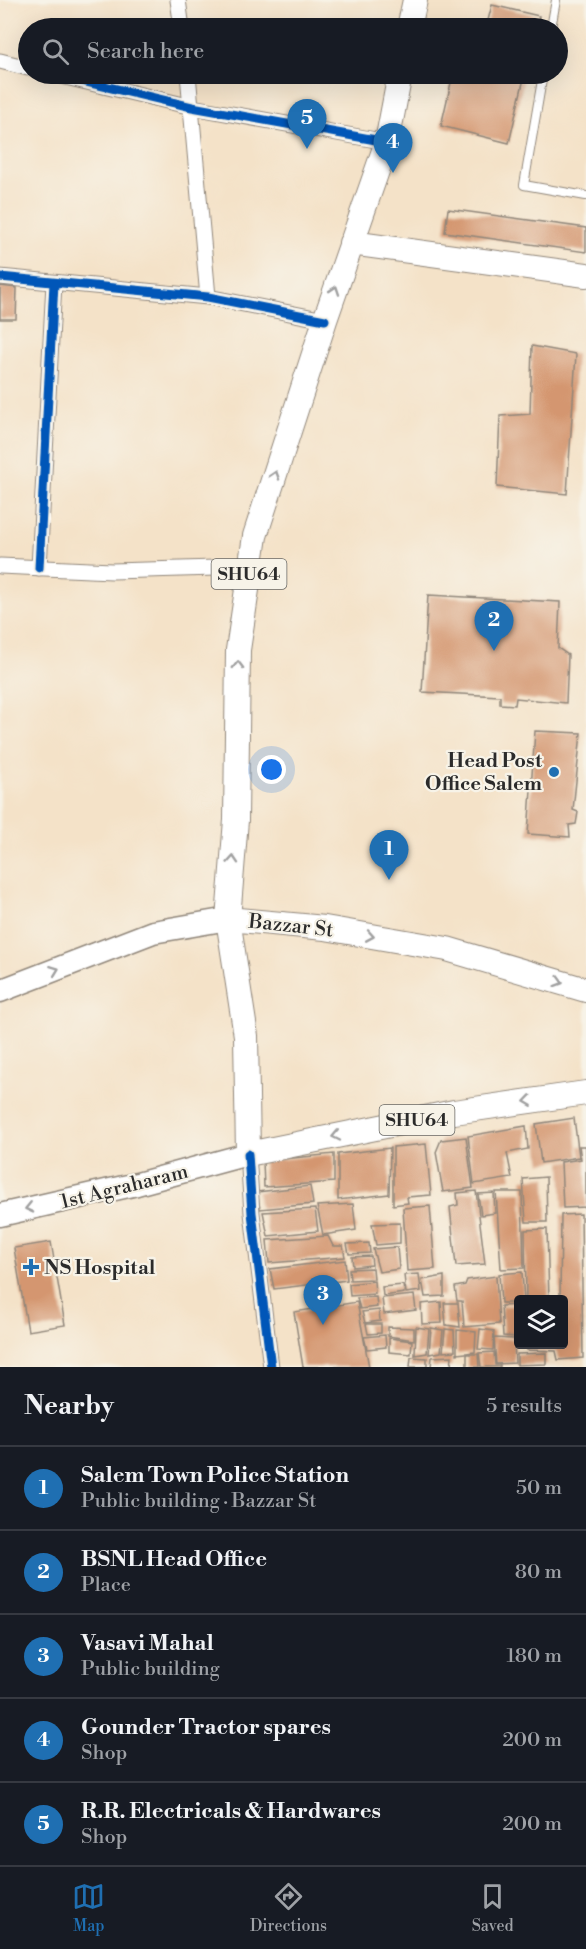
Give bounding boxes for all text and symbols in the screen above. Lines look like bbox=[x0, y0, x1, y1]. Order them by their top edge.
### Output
search box bbox=[18, 18, 568, 84]
icon: search bbox=[39, 35, 72, 68]
text: Search here bbox=[87, 38, 204, 65]
pin: 5 bbox=[288, 100, 326, 149]
pin: 4 bbox=[374, 124, 412, 173]
one-way arrow bbox=[328, 285, 341, 295]
one-way arrow bbox=[267, 470, 280, 481]
road number: SHU64 bbox=[212, 559, 286, 589]
pin: 2 bbox=[474, 602, 514, 651]
one-way arrow bbox=[232, 661, 244, 670]
place label: Head Post Office Salem bbox=[425, 749, 543, 797]
your location bbox=[257, 755, 286, 784]
marker: Head Post Office Salem bbox=[547, 765, 561, 779]
pin: 1 bbox=[370, 830, 408, 880]
one-way arrow bbox=[226, 856, 239, 865]
street label: Bazzar St bbox=[246, 910, 334, 943]
one-way arrow bbox=[365, 929, 375, 942]
one-way arrow bbox=[48, 965, 59, 977]
one-way arrow bbox=[553, 975, 564, 987]
one-way arrow bbox=[523, 1095, 533, 1107]
road number: SHU64 bbox=[380, 1105, 454, 1135]
one-way arrow bbox=[332, 1129, 342, 1142]
street label: 1st Agraharam bbox=[58, 1159, 191, 1215]
one-way arrow bbox=[24, 1201, 34, 1214]
place label: NS Hospital bbox=[44, 1256, 156, 1281]
marker: NS Hospital bbox=[22, 1258, 40, 1276]
pin: 3 bbox=[304, 1276, 342, 1325]
map controls bbox=[514, 1295, 568, 1349]
button: layers bbox=[514, 1295, 568, 1349]
text: Nearby bbox=[24, 1390, 114, 1422]
text: 5 results bbox=[486, 1394, 562, 1419]
text: Salem Town Police Station bbox=[81, 1462, 349, 1489]
text: 1 bbox=[39, 1476, 48, 1501]
text: 50 m bbox=[516, 1476, 562, 1501]
text: Public building · Bazzar St bbox=[81, 1489, 316, 1514]
text: BSNL Head Office bbox=[81, 1546, 267, 1573]
text: 2 bbox=[37, 1560, 50, 1585]
text: 80 m bbox=[515, 1560, 562, 1585]
text: Place bbox=[81, 1573, 131, 1598]
text: Vasavi Mahal bbox=[81, 1630, 214, 1657]
text: 3 bbox=[37, 1644, 50, 1669]
text: 180 m bbox=[507, 1644, 562, 1669]
text: Public building bbox=[81, 1657, 220, 1682]
text: Gounder Tractor spares bbox=[81, 1714, 331, 1741]
text: 4 bbox=[37, 1728, 50, 1753]
text: 200 m bbox=[502, 1728, 562, 1753]
text: Shop bbox=[81, 1741, 127, 1766]
text: R.R. Electricals & Hardwares bbox=[81, 1798, 381, 1825]
text: 5 bbox=[37, 1812, 50, 1837]
text: 200 m bbox=[502, 1812, 562, 1837]
text: Shop bbox=[81, 1825, 127, 1850]
tab: Map bbox=[72, 1880, 105, 1936]
tab: Directions bbox=[250, 1880, 327, 1936]
tab: Saved bbox=[472, 1880, 514, 1936]

